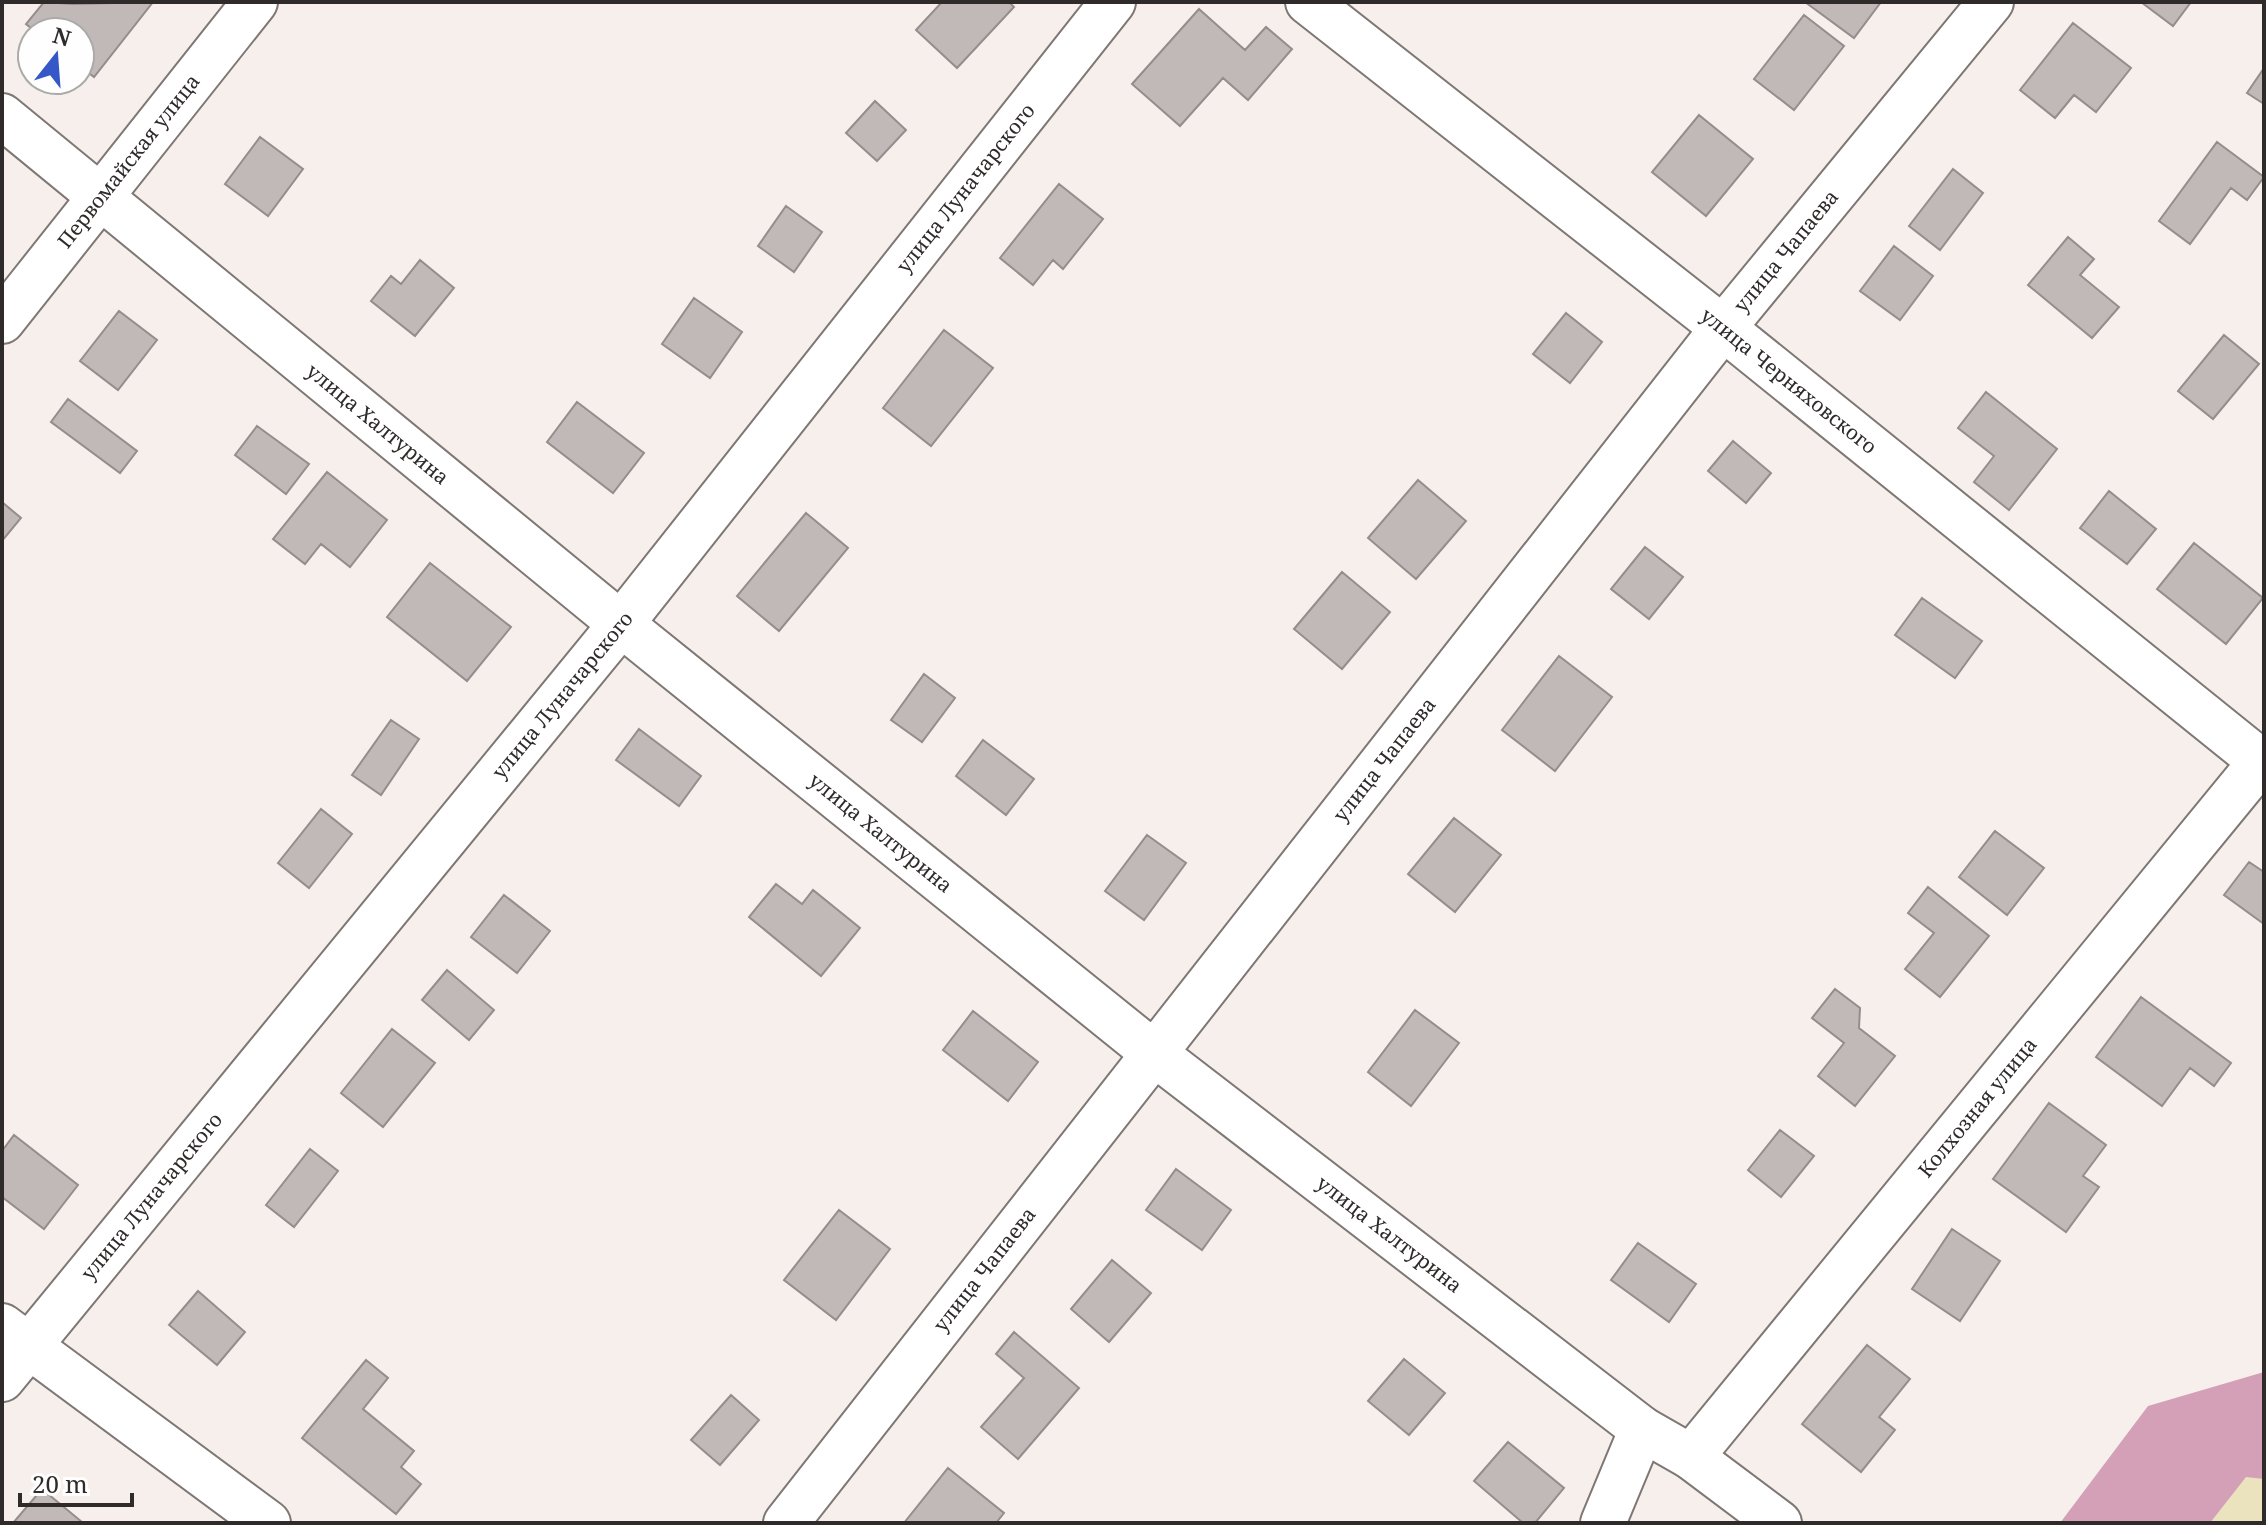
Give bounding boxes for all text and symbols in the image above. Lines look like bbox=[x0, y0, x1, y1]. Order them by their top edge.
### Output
north arrow bbox=[16, 16, 96, 96]
text: N bbox=[49, 19, 75, 53]
street label: Первомайская улица bbox=[51, 68, 206, 253]
street label: улица Луначарского bbox=[890, 98, 1041, 278]
street label: улица Чапаева bbox=[1727, 184, 1844, 318]
street label: улица Черняховского bbox=[1695, 301, 1883, 460]
street label: улица Халтурина bbox=[301, 357, 455, 491]
street label: улица Луначарского bbox=[485, 606, 639, 784]
street label: улица Чапаева bbox=[1327, 691, 1441, 827]
street label: улица Халтурина bbox=[803, 767, 958, 899]
street label: Колхозная улица bbox=[1912, 1031, 2043, 1183]
street label: улица Луначарского bbox=[75, 1107, 228, 1286]
street label: улица Халтурина bbox=[1311, 1169, 1468, 1299]
street label: улица Чапаева bbox=[927, 1201, 1042, 1337]
scale bar bbox=[20, 1457, 132, 1507]
text: 20 m bbox=[32, 1467, 88, 1500]

